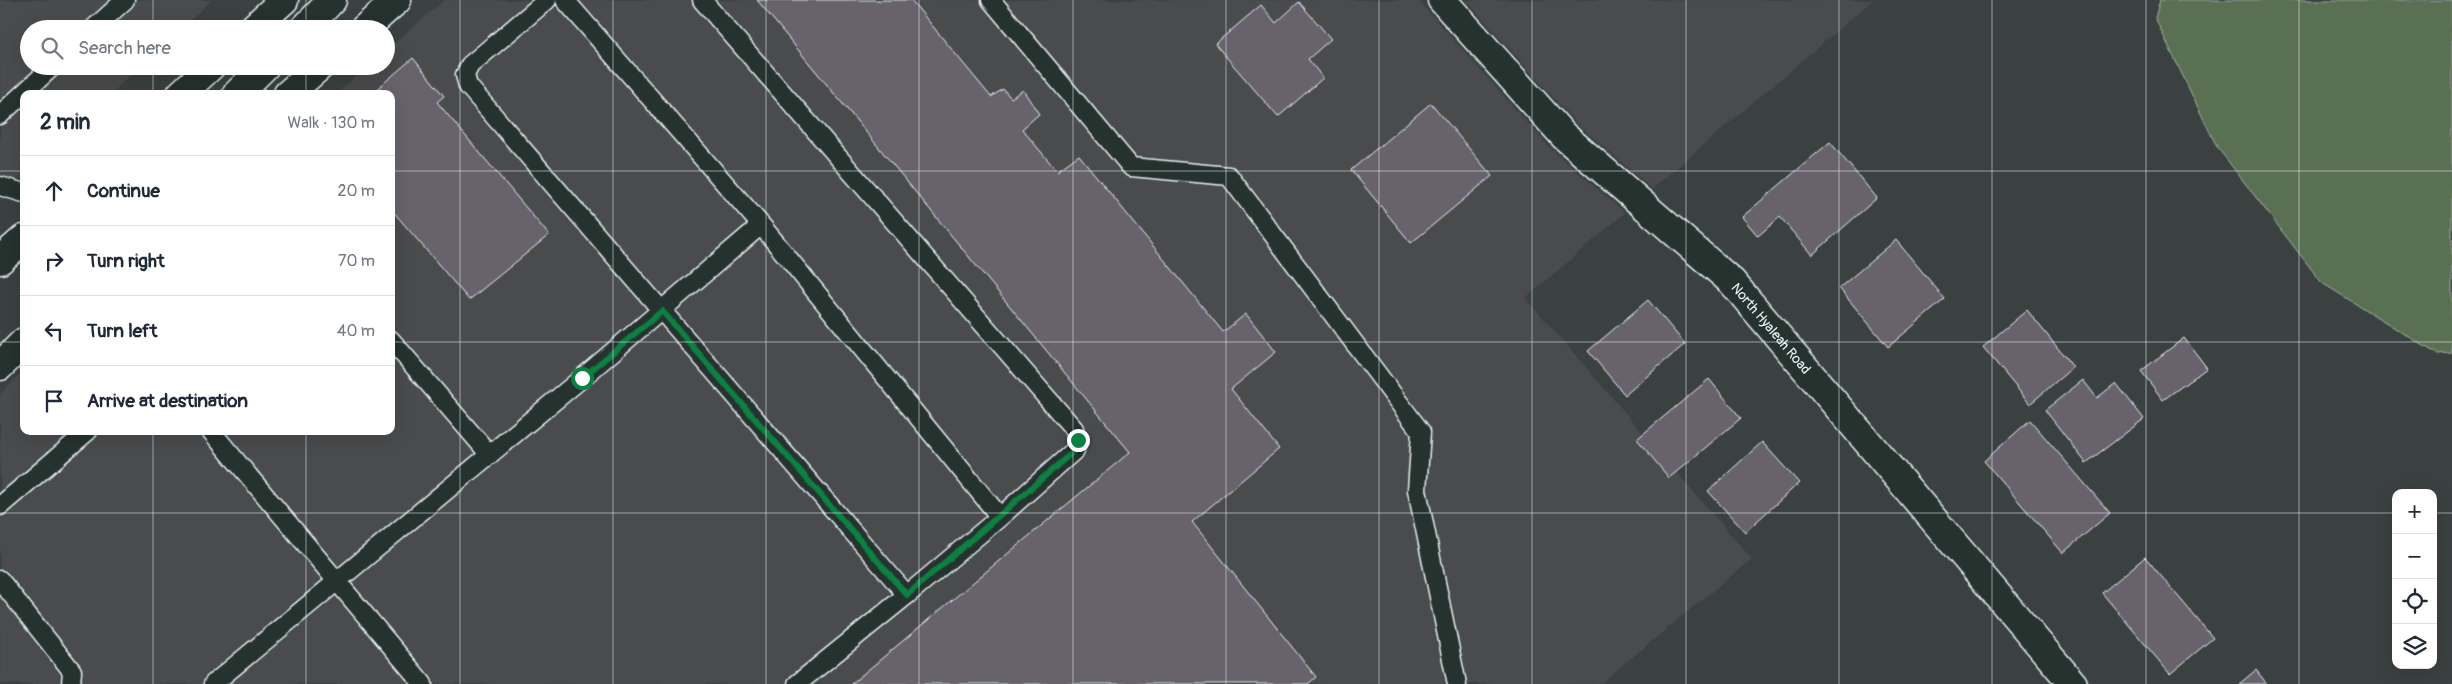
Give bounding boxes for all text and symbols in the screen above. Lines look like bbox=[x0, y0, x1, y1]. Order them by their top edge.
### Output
search box bbox=[20, 20, 395, 75]
icon: search bbox=[38, 34, 66, 62]
text: Search here bbox=[78, 36, 171, 60]
text: 2 min bbox=[40, 109, 90, 136]
text: Walk · 130 m bbox=[288, 113, 375, 133]
icon: ahead bbox=[40, 177, 68, 205]
text: Continue bbox=[87, 179, 160, 203]
text: 20 m bbox=[337, 181, 375, 201]
icon: right bbox=[40, 247, 68, 275]
text: Turn right bbox=[87, 249, 165, 273]
text: 70 m bbox=[338, 251, 375, 271]
street label: North Hyaleah Road bbox=[1728, 280, 1814, 378]
icon: left bbox=[40, 317, 68, 345]
text: Turn left bbox=[87, 319, 157, 343]
text: 40 m bbox=[337, 321, 375, 341]
route start bbox=[571, 367, 594, 390]
icon: arrive bbox=[40, 387, 68, 415]
text: Arrive at destination bbox=[87, 389, 248, 413]
route end bbox=[1067, 429, 1090, 452]
map controls bbox=[2392, 489, 2437, 669]
button: + bbox=[2392, 489, 2437, 534]
button: − bbox=[2392, 534, 2437, 579]
button: locate bbox=[2392, 579, 2437, 624]
button: layers bbox=[2392, 624, 2437, 669]

